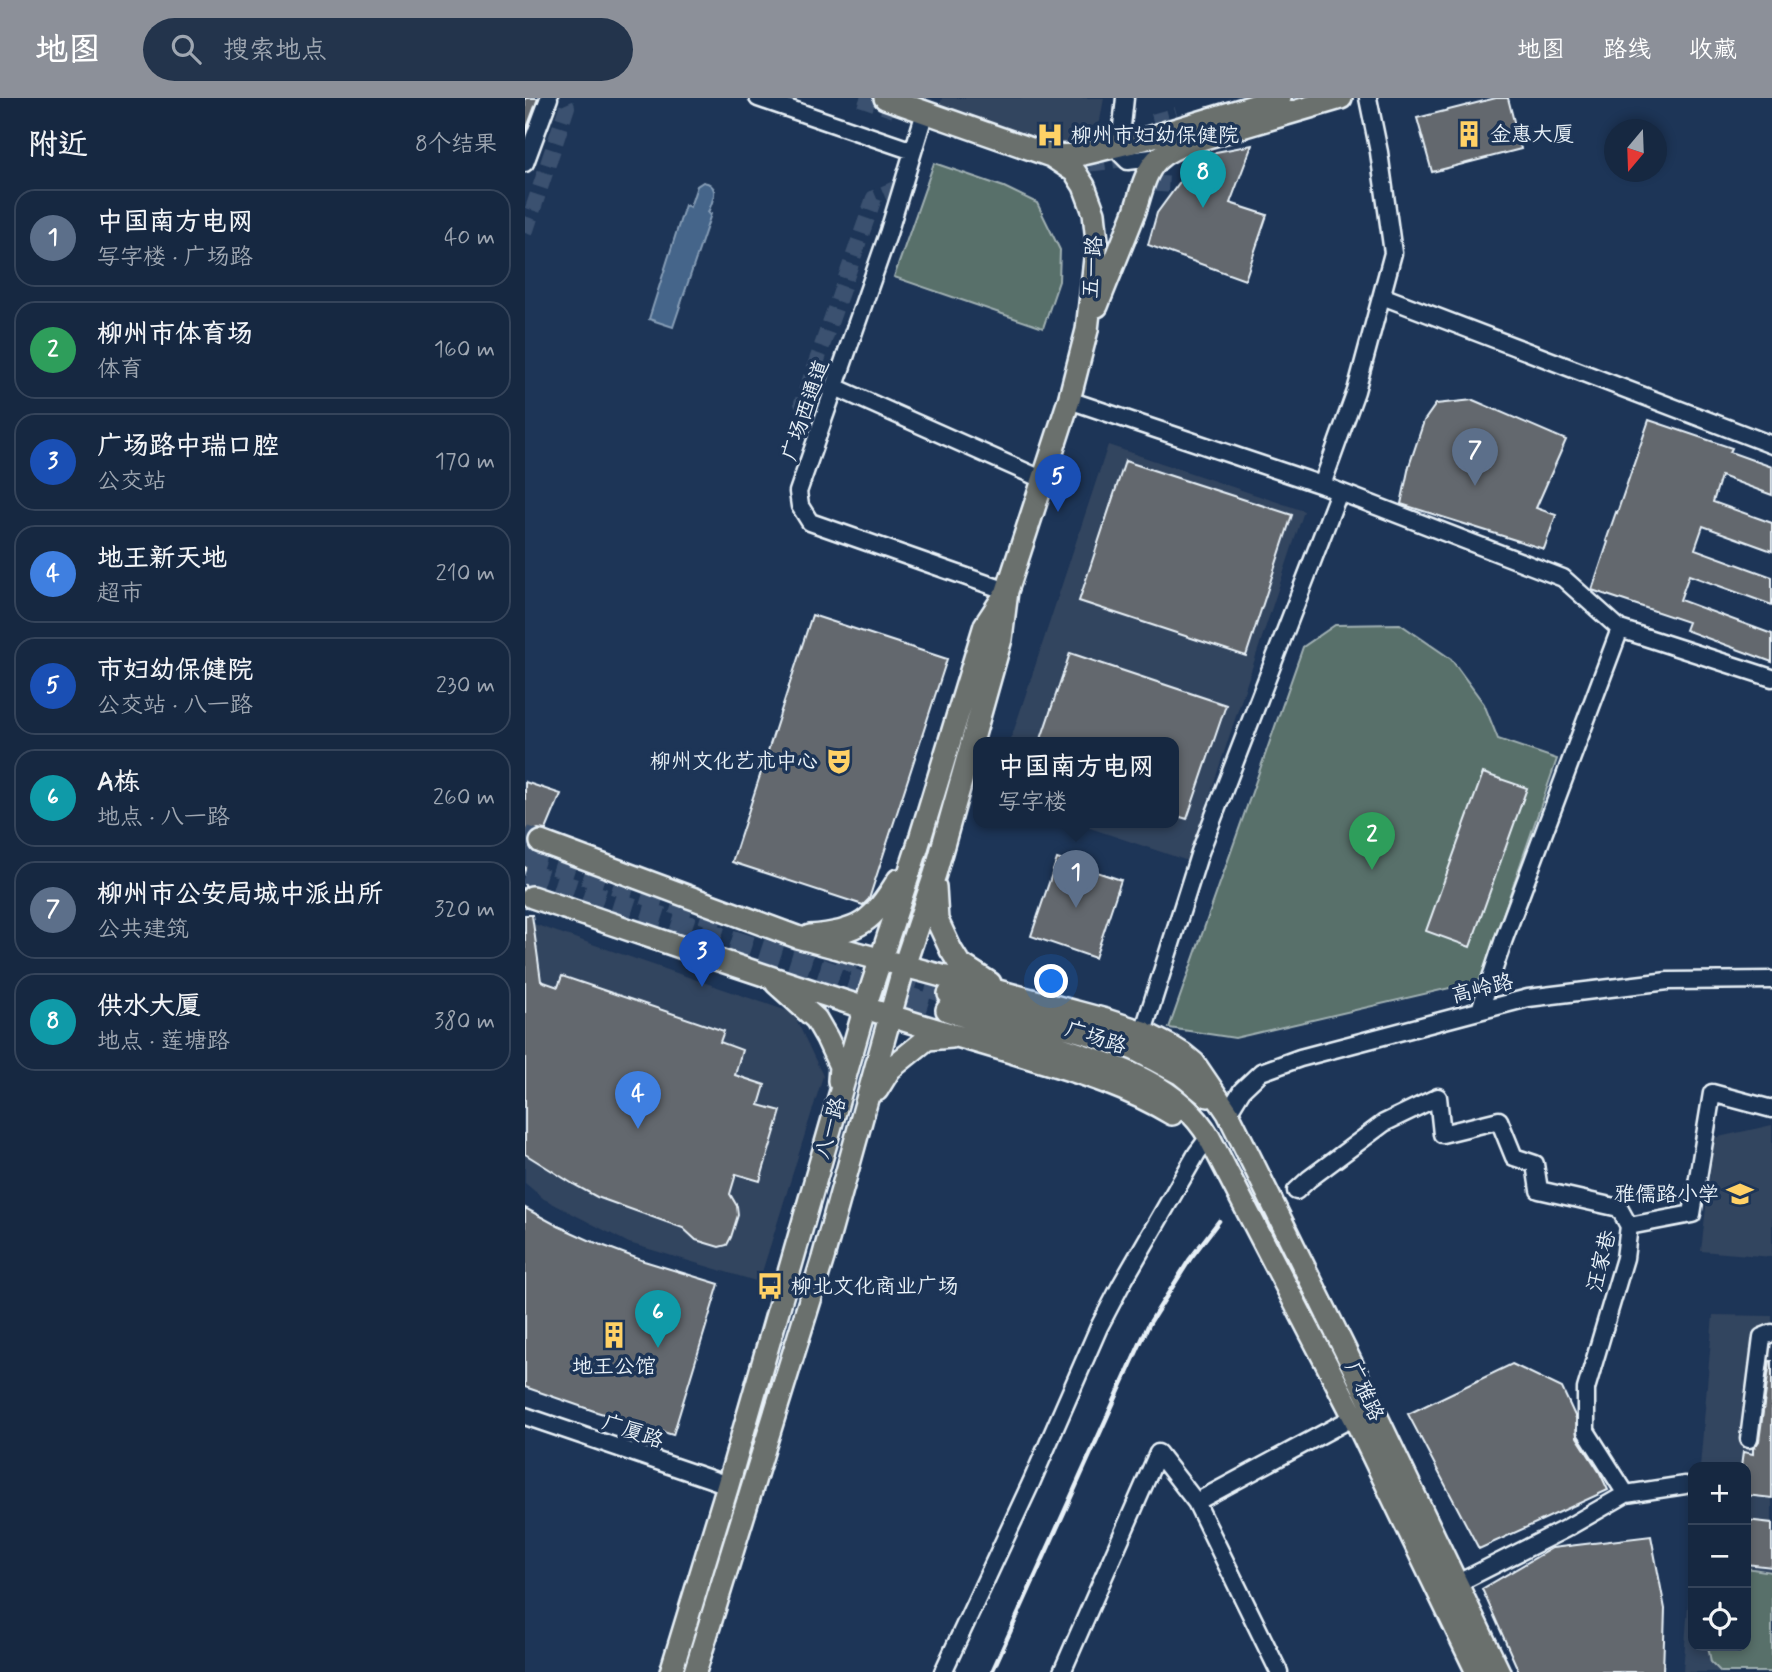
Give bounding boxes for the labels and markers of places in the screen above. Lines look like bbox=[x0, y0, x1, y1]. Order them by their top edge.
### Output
building icon: 金惠大厦 bbox=[1454, 119, 1484, 149]
hospital icon: 柳州市妇幼保健院 bbox=[1035, 120, 1065, 150]
place label: 金惠大厦 bbox=[1490, 121, 1574, 149]
place label: 柳州市妇幼保健院 bbox=[1071, 122, 1239, 150]
pin: 8 bbox=[1180, 150, 1226, 208]
pin: 7 bbox=[1452, 428, 1498, 486]
pin: 5 bbox=[1035, 454, 1081, 512]
theatre icon: 柳州文化艺术中心 bbox=[824, 746, 854, 776]
place label: 柳州文化艺术中心 bbox=[650, 748, 818, 776]
pin: 2 bbox=[1349, 812, 1395, 870]
pin: 1 bbox=[1053, 850, 1099, 908]
pin: 3 bbox=[679, 929, 725, 987]
pin: 4 bbox=[615, 1071, 661, 1129]
school or university icon: 雅儒路小学 bbox=[1725, 1179, 1755, 1209]
place label: 雅儒路小学 bbox=[1614, 1181, 1719, 1209]
bus stop icon: 柳北文化商业广场 bbox=[755, 1271, 785, 1301]
place label: 柳北文化商业广场 bbox=[791, 1273, 959, 1301]
pin: 6 bbox=[635, 1290, 681, 1348]
building icon: 地王公馆 bbox=[599, 1320, 629, 1350]
place label: 地王公馆 bbox=[572, 1353, 656, 1381]

